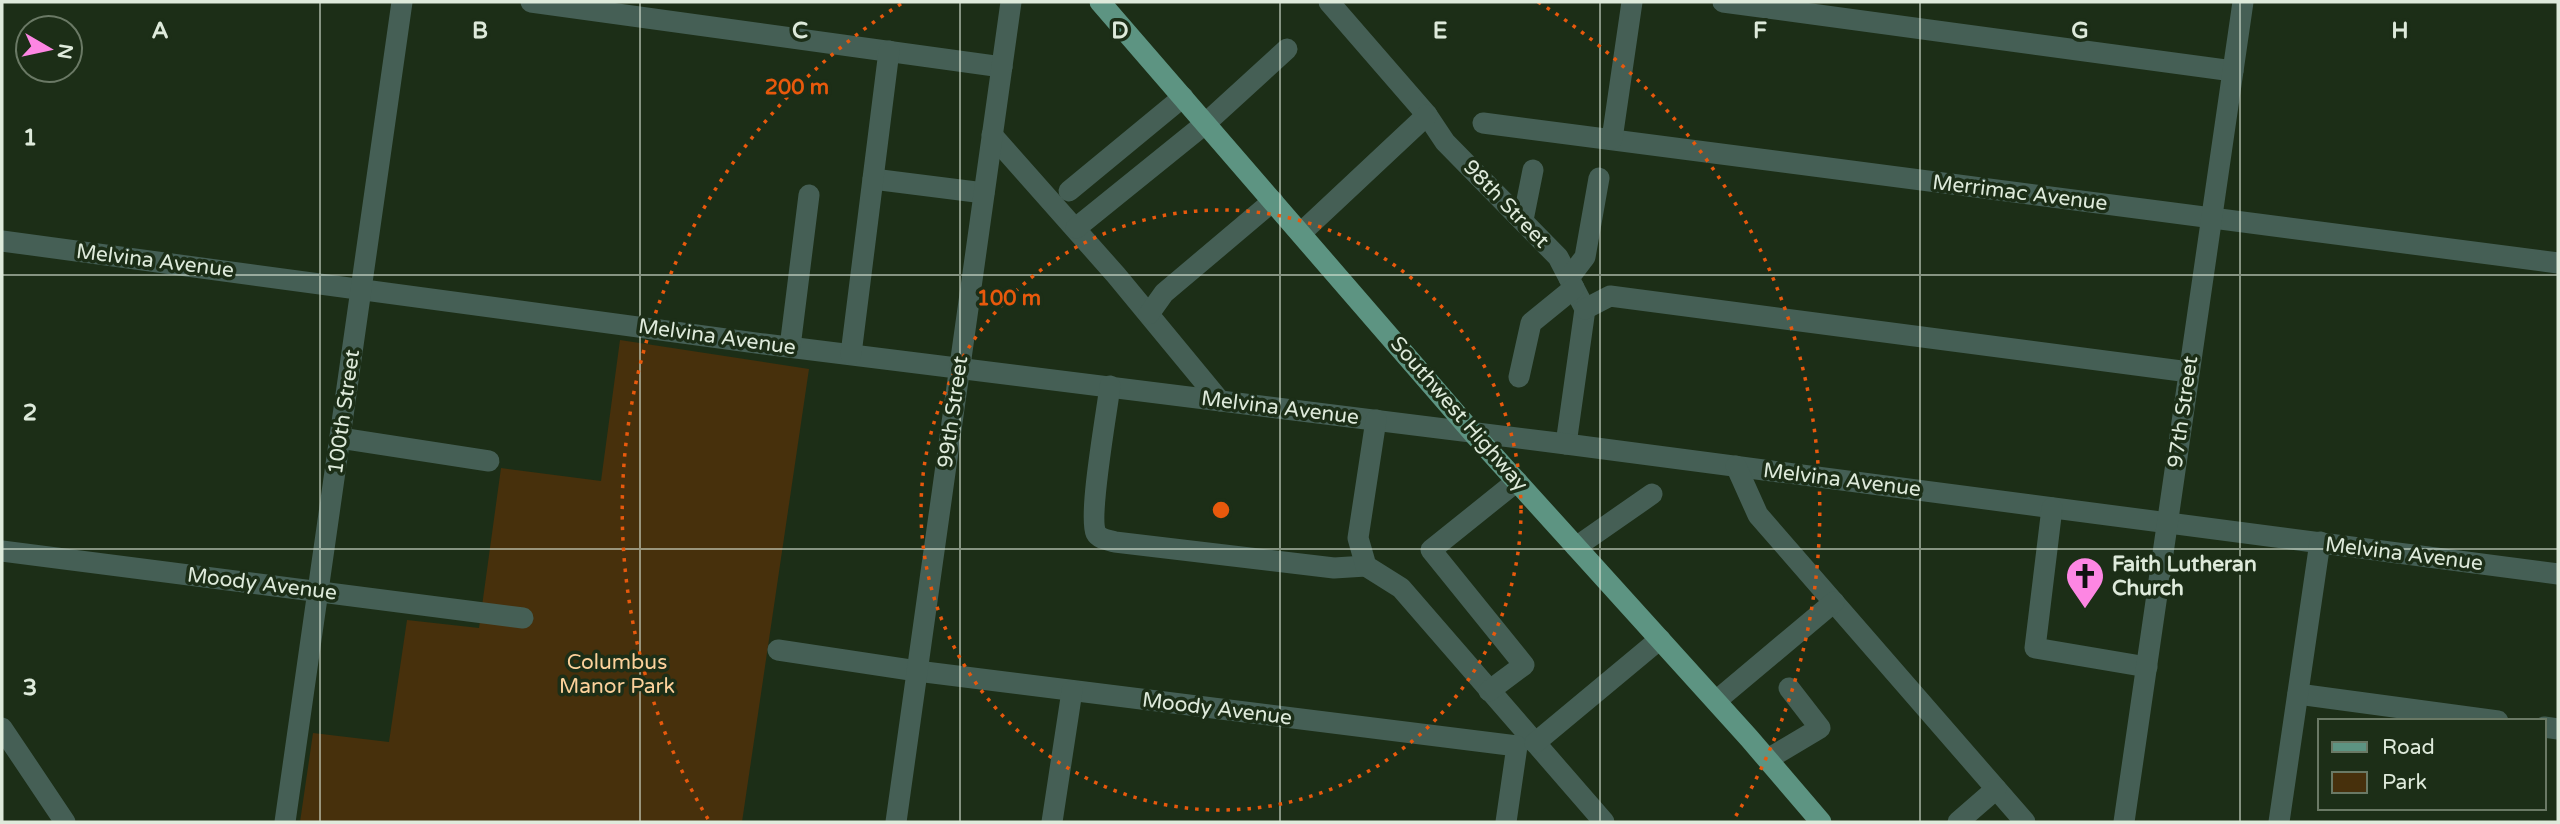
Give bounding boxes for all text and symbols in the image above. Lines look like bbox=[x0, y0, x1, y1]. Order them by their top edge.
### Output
north arrow bbox=[14, 14, 84, 84]
text: A bbox=[151, 17, 169, 45]
text: B bbox=[472, 17, 488, 45]
text: C bbox=[792, 17, 808, 45]
text: D bbox=[1111, 17, 1129, 45]
text: E bbox=[1433, 17, 1447, 45]
text: F bbox=[1753, 17, 1767, 45]
text: G bbox=[2071, 17, 2089, 45]
text: H bbox=[2391, 17, 2409, 45]
text: N bbox=[53, 42, 77, 61]
text: 200 m bbox=[765, 75, 829, 100]
text: 1 bbox=[23, 124, 37, 152]
street label: 98th Street bbox=[1458, 155, 1554, 253]
street label: Merrimac Avenue bbox=[1931, 170, 2109, 216]
street label: Melvina Avenue bbox=[75, 239, 235, 283]
text: 100 m bbox=[977, 286, 1041, 311]
street label: Melvina Avenue bbox=[637, 314, 797, 360]
street label: Southwest Highway bbox=[1385, 331, 1533, 497]
street label: 100th Street bbox=[323, 348, 365, 476]
street label: 99th Street bbox=[933, 354, 973, 470]
street label: 97th Street bbox=[2163, 354, 2203, 470]
street label: Melvina Avenue bbox=[1200, 386, 1360, 430]
text: 2 bbox=[23, 399, 37, 427]
street label: Melvina Avenue bbox=[1762, 458, 1922, 502]
centre of rings bbox=[1209, 498, 1233, 522]
street label: Melvina Avenue bbox=[2324, 532, 2484, 576]
place label: Faith Lutheran Church bbox=[2112, 552, 2257, 601]
church icon: Faith Lutheran Church bbox=[2064, 555, 2106, 610]
street label: Moody Avenue bbox=[186, 562, 338, 606]
park label: Columbus Manor Park bbox=[559, 650, 675, 699]
text: 3 bbox=[23, 674, 37, 702]
street label: Moody Avenue bbox=[1141, 687, 1293, 731]
legend bbox=[2318, 719, 2546, 810]
text: Road bbox=[2382, 735, 2435, 760]
text: Park bbox=[2382, 770, 2427, 795]

